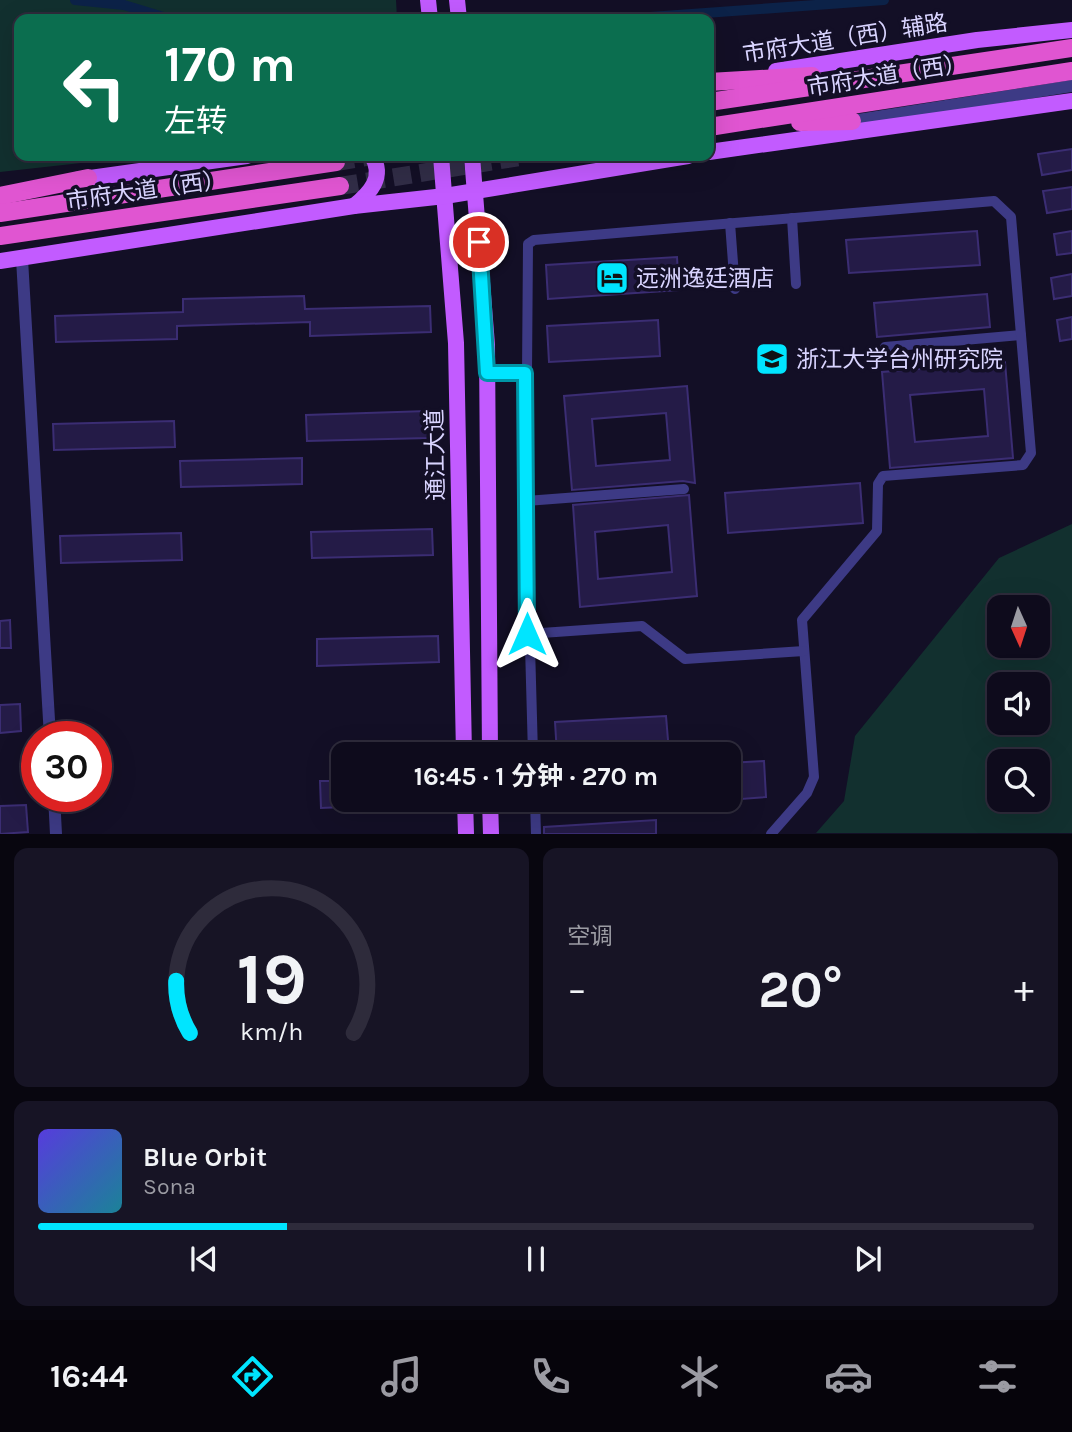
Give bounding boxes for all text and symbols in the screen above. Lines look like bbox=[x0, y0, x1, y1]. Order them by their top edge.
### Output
street label: 市府大道（西）辅路 bbox=[741, 9, 949, 68]
text: 170 m bbox=[164, 36, 296, 93]
icon: left bbox=[49, 42, 140, 133]
street label: 市府大道（西） bbox=[805, 50, 969, 101]
text: 左转 bbox=[164, 103, 228, 140]
street label: 市府大道（西） bbox=[64, 166, 228, 215]
pin bbox=[449, 212, 509, 272]
icon: arrive bbox=[460, 223, 498, 261]
hotel icon: 远洲逸廷酒店 bbox=[593, 259, 631, 297]
place label: 远洲逸廷酒店 bbox=[636, 265, 774, 292]
school or university icon: 浙江大学台州研究院 bbox=[753, 340, 791, 378]
place label: 浙江大学台州研究院 bbox=[796, 346, 1003, 373]
street label: 通江大道 bbox=[421, 409, 450, 501]
north arrow bbox=[987, 595, 1050, 658]
map controls bbox=[987, 595, 1050, 812]
position arrow bbox=[490, 597, 564, 671]
button: sound bbox=[987, 672, 1050, 735]
speed limit sign: 30 bbox=[21, 721, 112, 812]
button: search bbox=[987, 749, 1050, 812]
text: 16:45 · 1 分钟 · 270 m bbox=[414, 761, 658, 792]
text: 空调 bbox=[567, 923, 613, 950]
text: 19 bbox=[236, 937, 307, 1022]
text: 20° bbox=[758, 959, 843, 1020]
text: − bbox=[567, 967, 587, 1012]
text: + bbox=[1014, 967, 1034, 1012]
text: km/h bbox=[240, 1017, 303, 1046]
text: Blue Orbit bbox=[143, 1142, 267, 1173]
text: Sona bbox=[143, 1173, 196, 1200]
icon: previous bbox=[185, 1240, 223, 1278]
icon: pause bbox=[517, 1240, 555, 1278]
icon: next bbox=[849, 1240, 887, 1278]
icon: directions bbox=[228, 1352, 277, 1401]
icon: music bbox=[377, 1352, 426, 1401]
icon: phone bbox=[526, 1352, 575, 1401]
icon: climate bbox=[675, 1352, 724, 1401]
icon: car bbox=[824, 1352, 873, 1401]
icon: filters bbox=[973, 1352, 1022, 1401]
text: 16:44 bbox=[50, 1358, 128, 1395]

